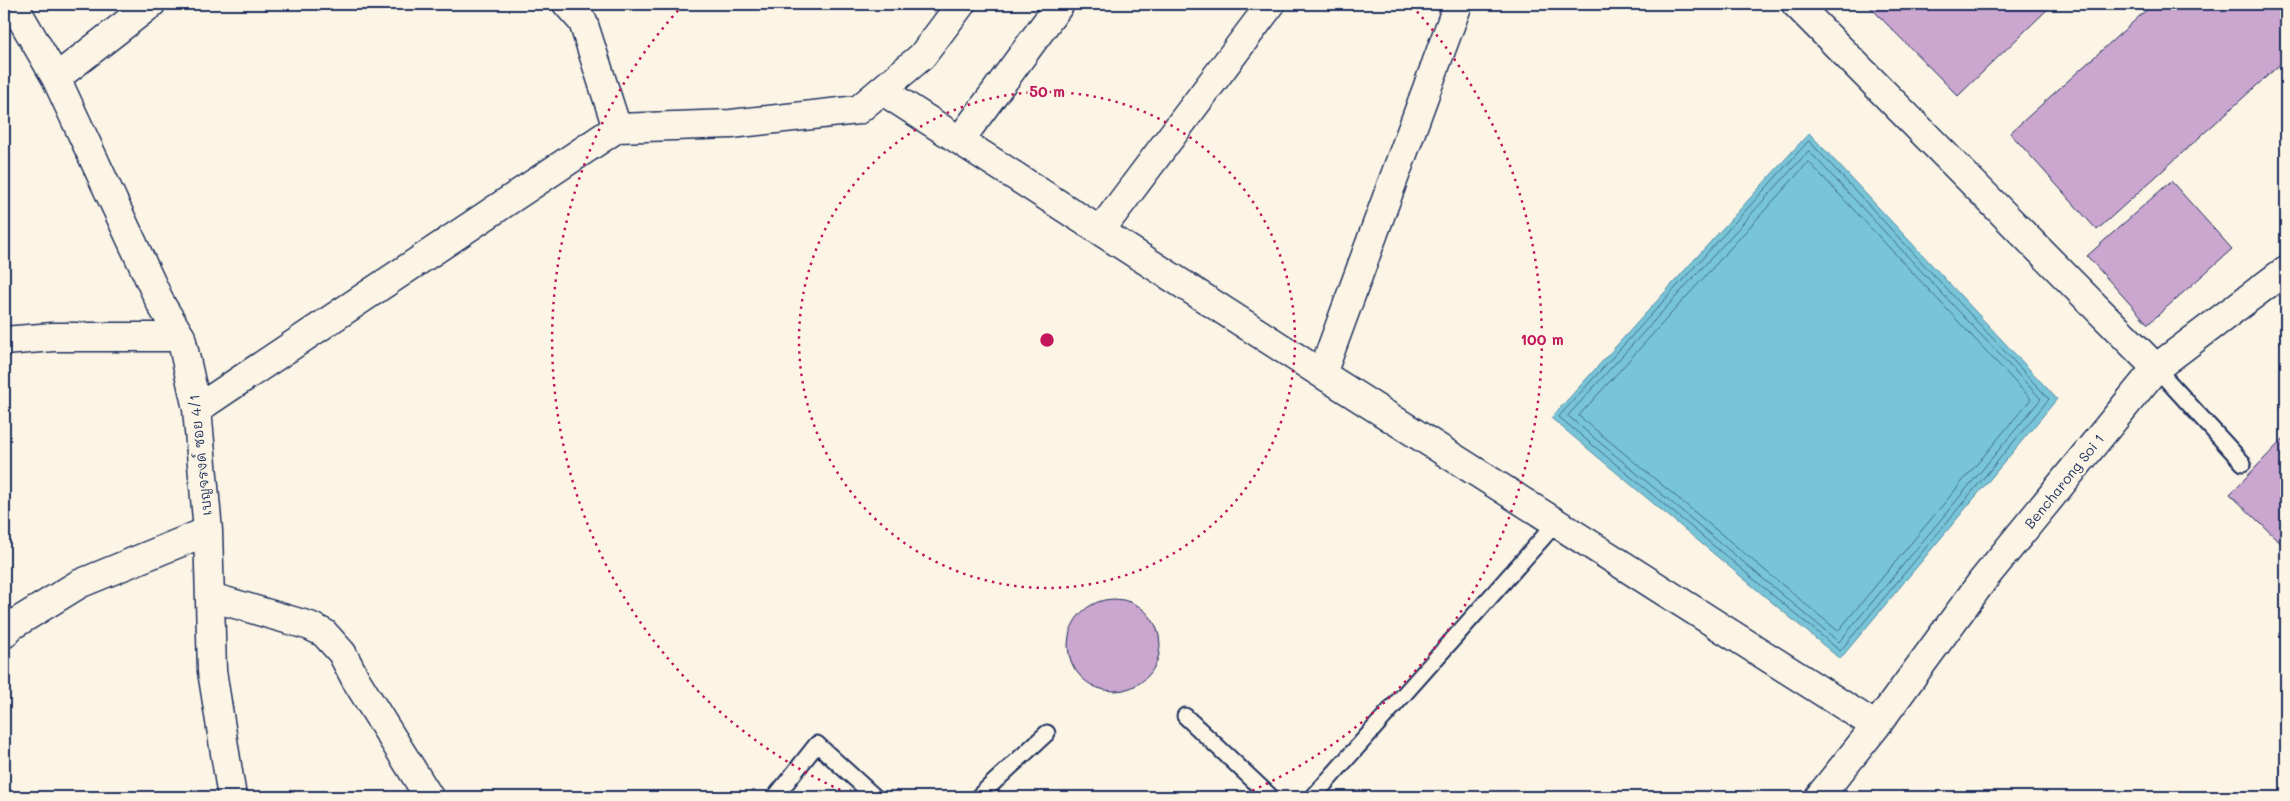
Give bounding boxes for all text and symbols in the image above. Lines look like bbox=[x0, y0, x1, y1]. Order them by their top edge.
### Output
text: 50 m bbox=[1029, 81, 1065, 101]
text: 100 m bbox=[1520, 329, 1564, 349]
centre of rings bbox=[1038, 331, 1056, 349]
street label: เบญจรงด์ ซอย 4/1 bbox=[184, 394, 216, 516]
street label: Bencharong Soi 1 bbox=[2020, 430, 2108, 532]

